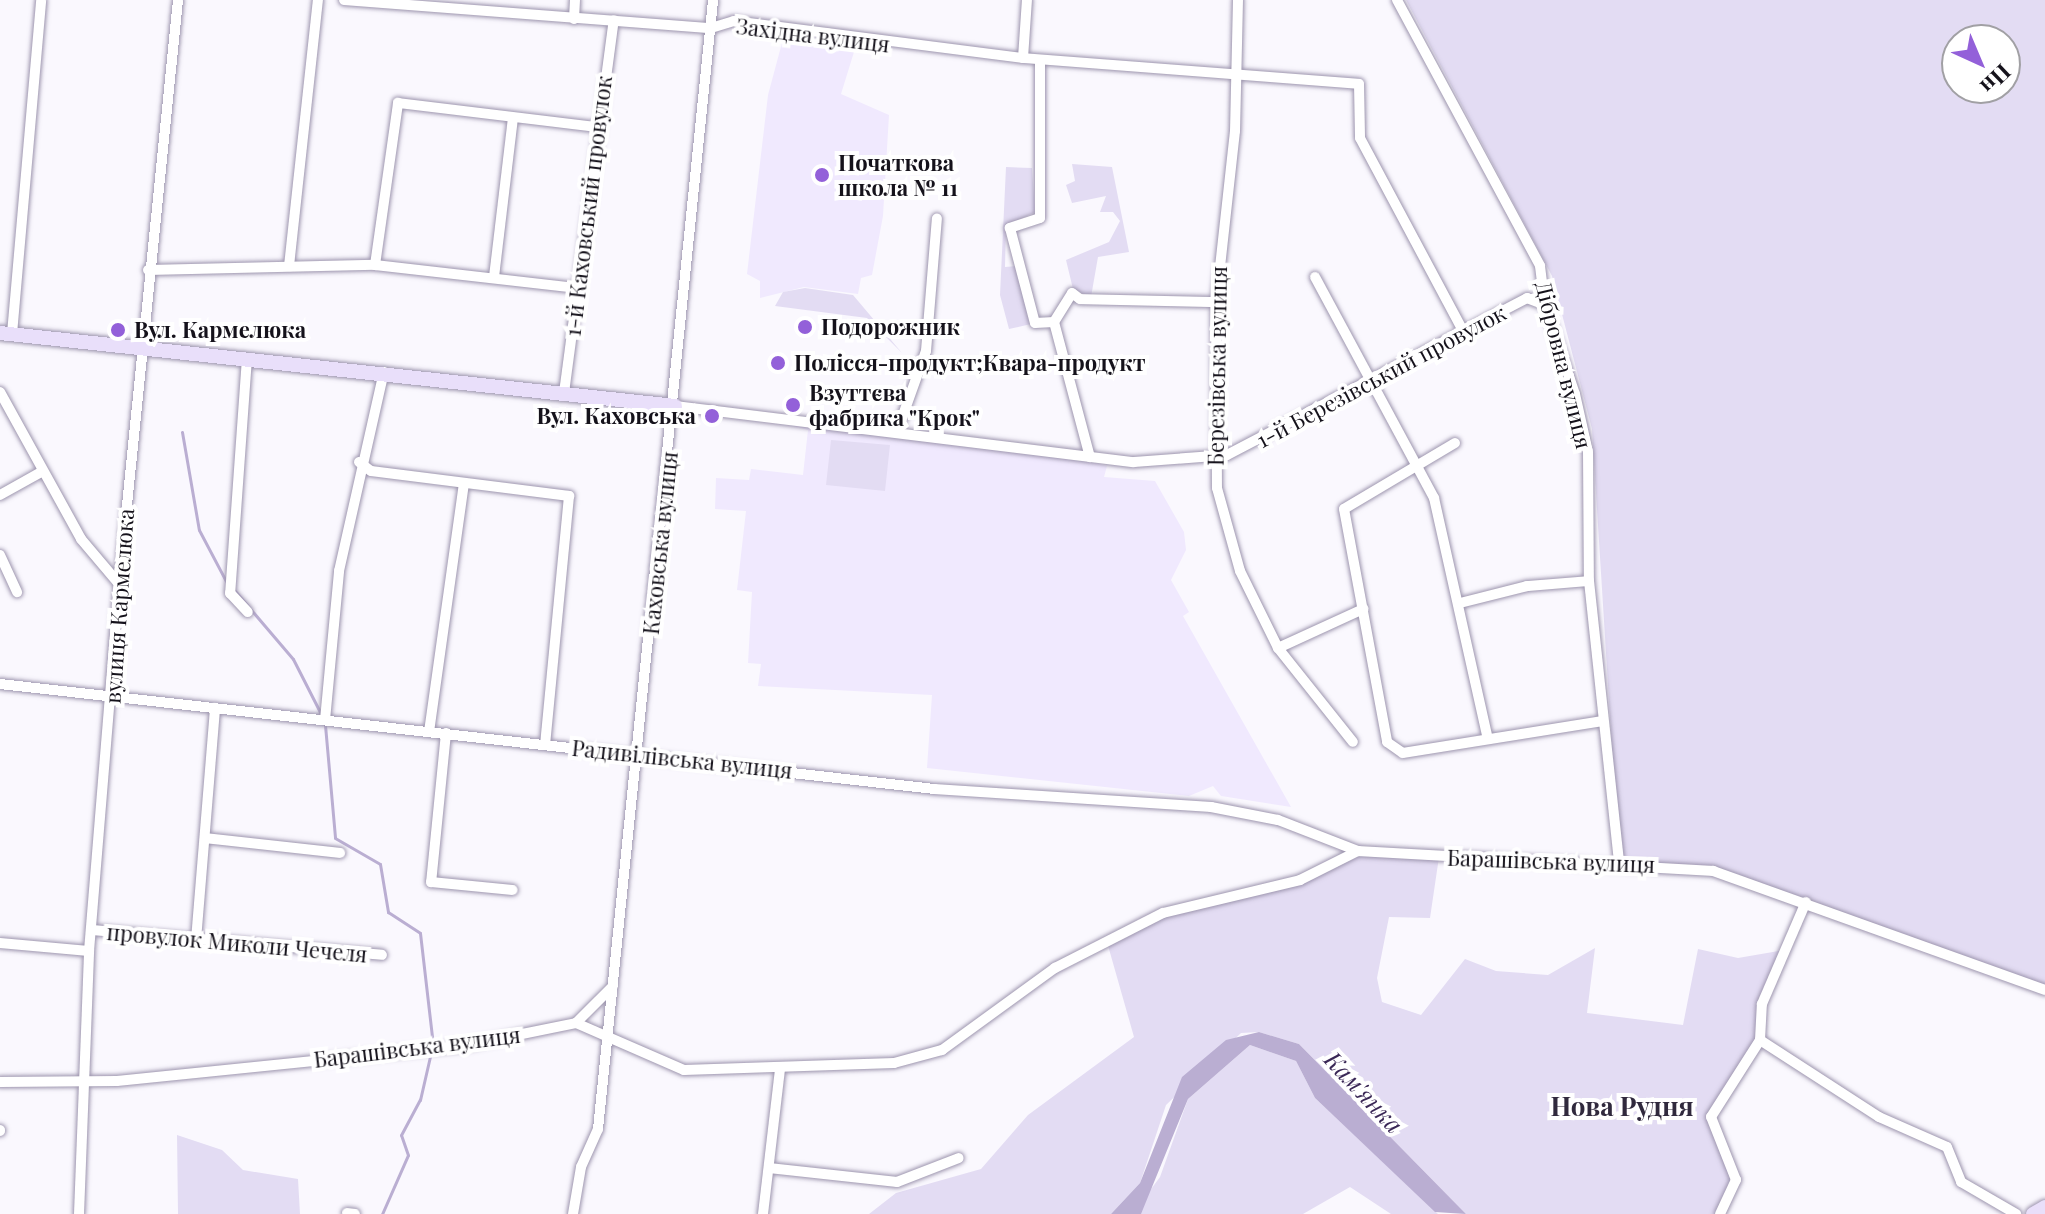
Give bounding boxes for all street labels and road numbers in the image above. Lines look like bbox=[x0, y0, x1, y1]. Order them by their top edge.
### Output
street label: Західна вулиця bbox=[735, 12, 891, 58]
street label: 1-й Каховський провулок bbox=[559, 74, 617, 338]
street label: Березівська вулиця bbox=[1202, 266, 1232, 466]
street label: Дібровна вулиця bbox=[1530, 279, 1598, 451]
street label: 1-й Березівський провулок bbox=[1252, 299, 1510, 453]
street label: Каховська вулиця bbox=[637, 450, 683, 636]
street label: вулиця Кармелюка bbox=[99, 508, 139, 704]
street label: Радивілівська вулиця bbox=[570, 734, 794, 784]
street label: Барашівська вулиця bbox=[1447, 844, 1655, 878]
street label: провулок Миколи Чечеля bbox=[106, 918, 368, 968]
street label: Барашівська вулиця bbox=[312, 1021, 522, 1073]

